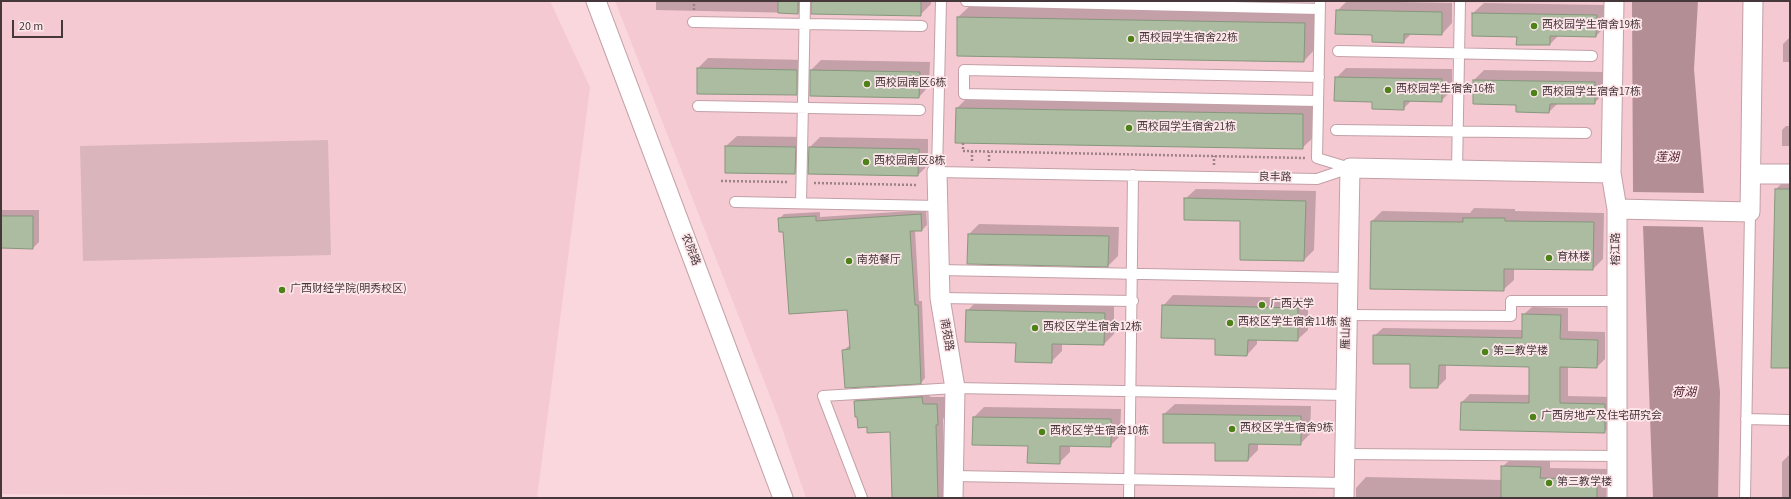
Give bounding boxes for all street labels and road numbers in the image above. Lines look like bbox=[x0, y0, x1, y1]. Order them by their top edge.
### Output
street label: 良丰路 bbox=[1258, 171, 1292, 185]
street label: 农院路 bbox=[678, 232, 702, 268]
street label: 榕江路 bbox=[1610, 233, 1624, 265]
street label: 雁山路 bbox=[1340, 316, 1354, 350]
street label: 南苑路 bbox=[937, 318, 955, 352]

